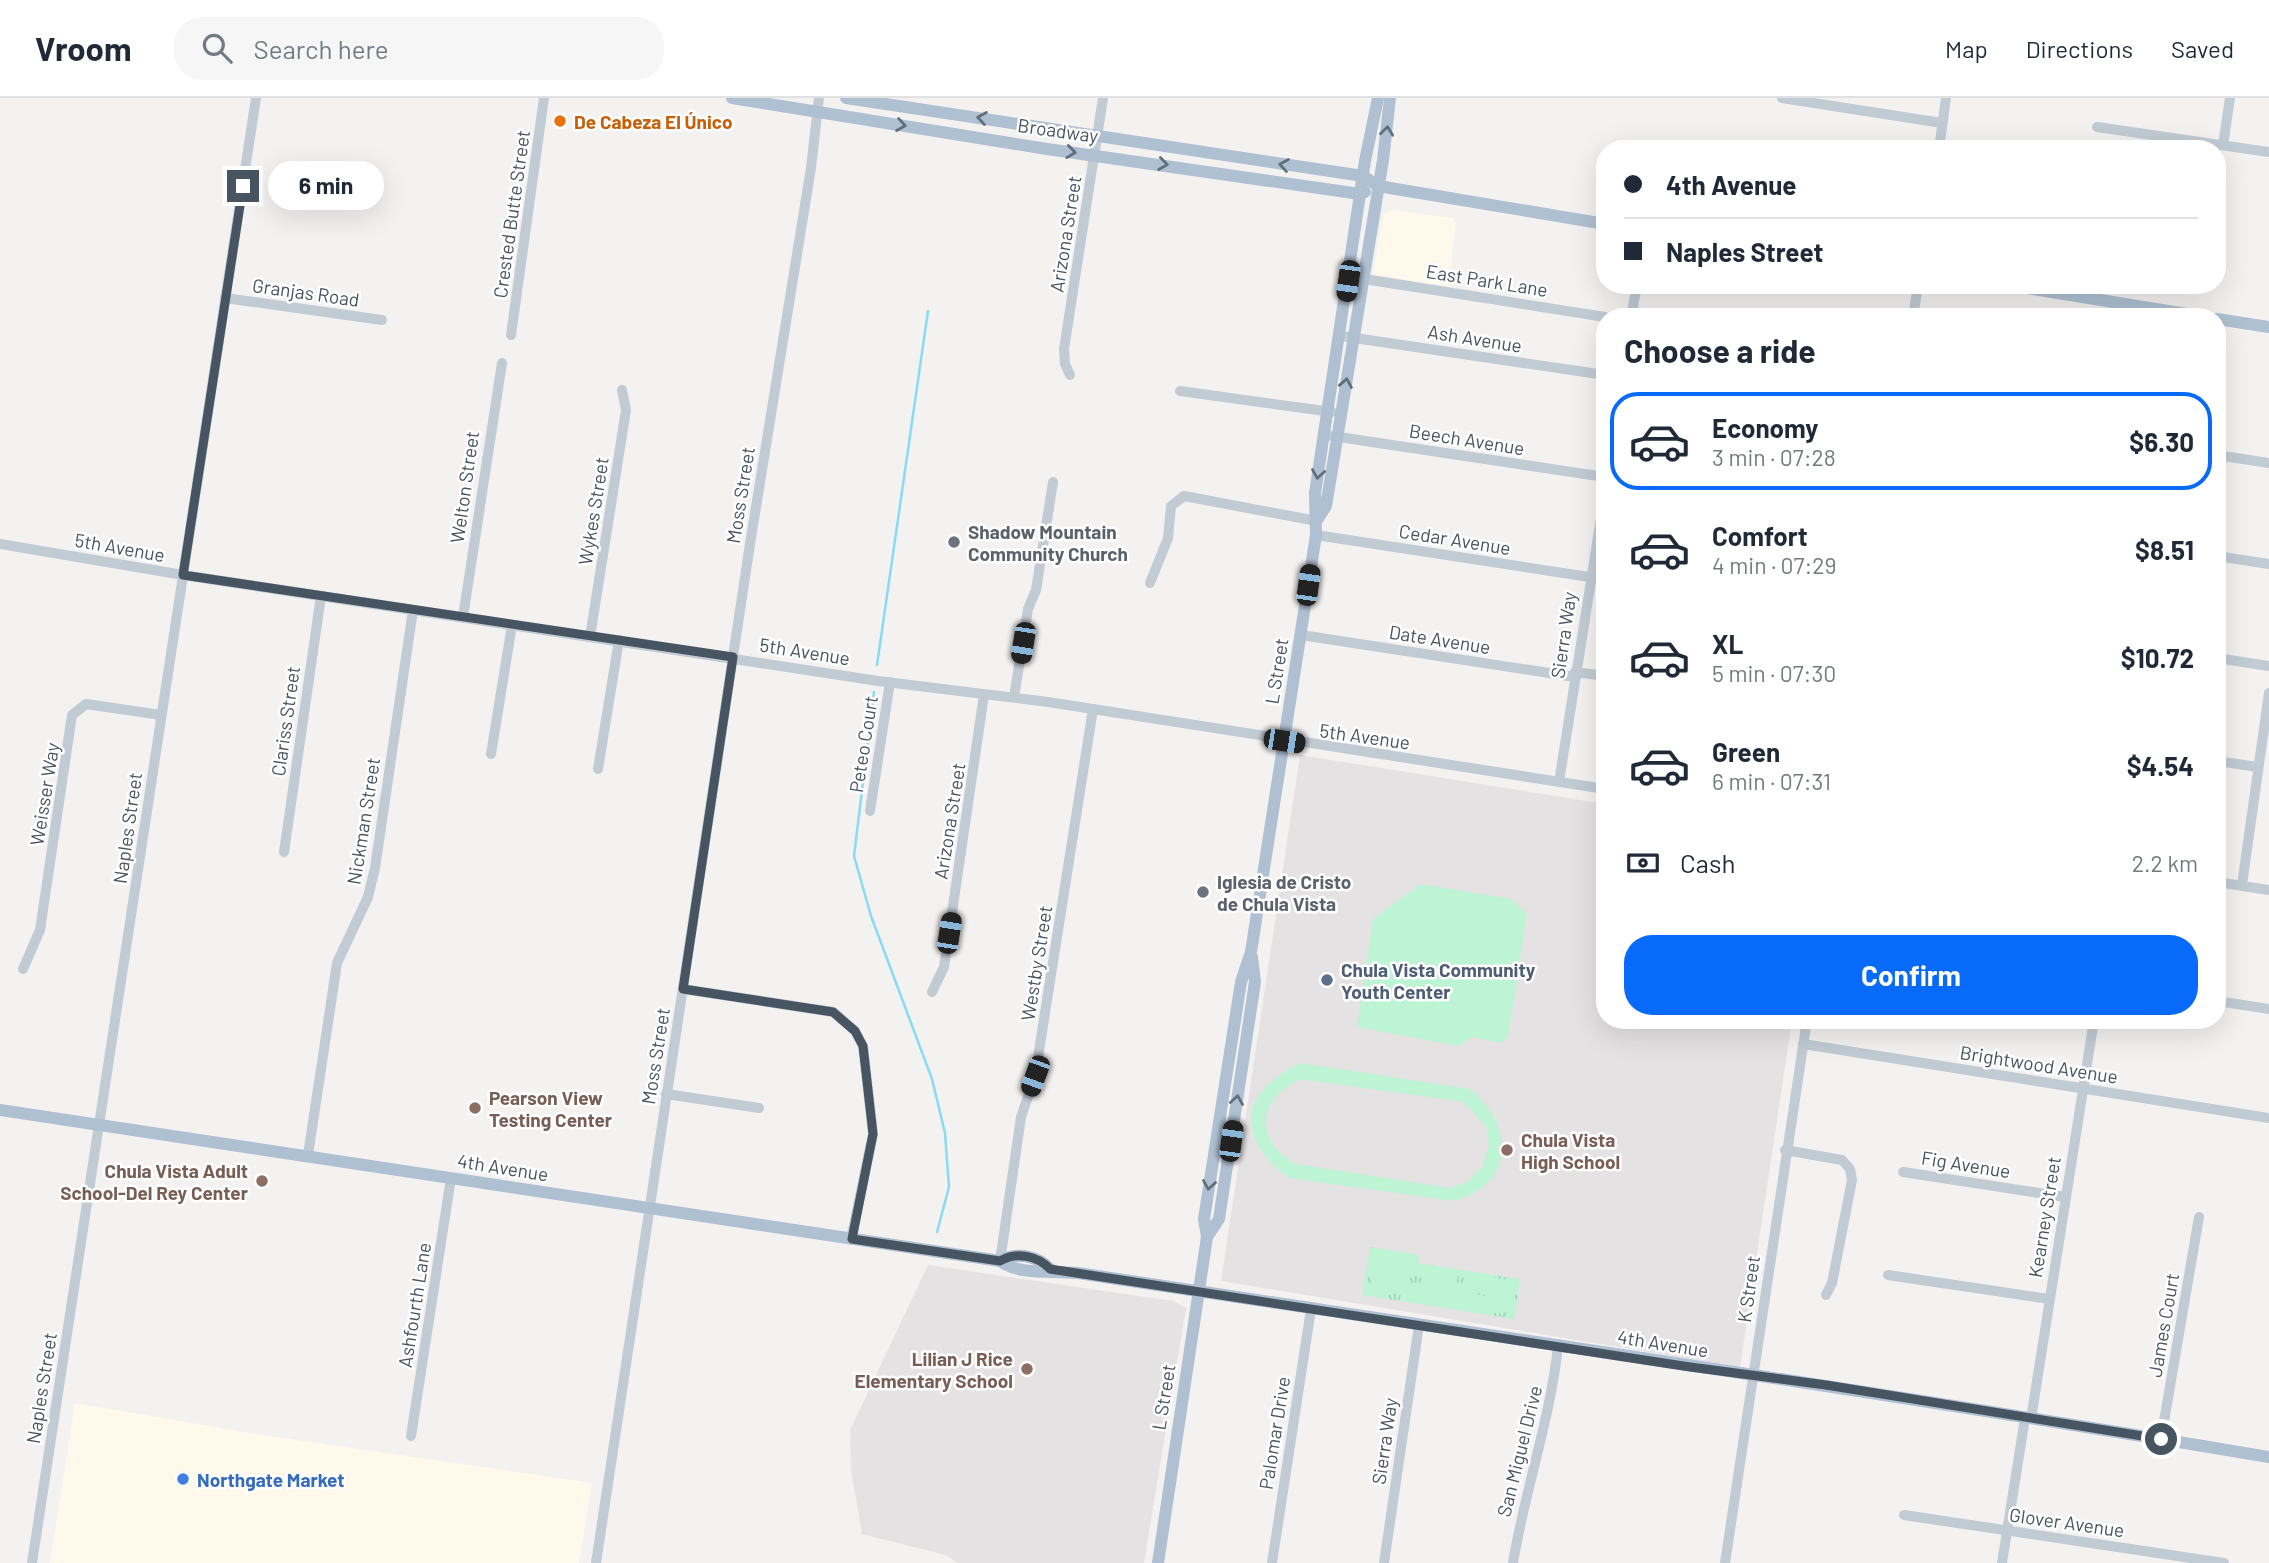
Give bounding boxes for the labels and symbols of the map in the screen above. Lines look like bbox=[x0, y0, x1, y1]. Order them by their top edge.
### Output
place label: De Cabeza El Único bbox=[574, 110, 732, 133]
one-way arrow bbox=[976, 111, 988, 126]
marker: De Cabeza El Único bbox=[552, 113, 568, 129]
street label: Broadway bbox=[1016, 113, 1100, 147]
one-way arrow bbox=[895, 117, 907, 132]
one-way arrow bbox=[1379, 126, 1394, 137]
street label: Crested Butte Street bbox=[488, 128, 534, 300]
one-way arrow bbox=[1066, 144, 1077, 159]
one-way arrow bbox=[1157, 157, 1169, 172]
one-way arrow bbox=[1278, 158, 1290, 173]
callout: 6 min bbox=[268, 162, 383, 210]
route end bbox=[227, 170, 259, 202]
street label: Arizona Street bbox=[1044, 174, 1086, 294]
car bbox=[1335, 259, 1362, 303]
street label: East Park Lane bbox=[1424, 259, 1550, 301]
street label: Granjas Road bbox=[251, 273, 361, 311]
street label: Ash Avenue bbox=[1426, 319, 1524, 357]
one-way arrow bbox=[1338, 377, 1353, 389]
street label: Beech Avenue bbox=[1408, 419, 1526, 459]
street label: Welton Street bbox=[445, 429, 483, 545]
street label: Moss Street bbox=[721, 445, 759, 545]
street label: Wykes Street bbox=[573, 455, 613, 567]
one-way arrow bbox=[1311, 468, 1326, 480]
street label: Cedar Avenue bbox=[1397, 519, 1513, 559]
place label: Shadow Mountain Community Church bbox=[968, 520, 1128, 565]
street label: 5th Avenue bbox=[73, 528, 167, 566]
marker: Shadow Mountain Community Church bbox=[946, 534, 962, 550]
car bbox=[1295, 563, 1322, 607]
street label: Sierra Way bbox=[1546, 590, 1581, 680]
street label: Date Avenue bbox=[1388, 620, 1492, 658]
car bbox=[1010, 621, 1037, 665]
street label: 5th Avenue bbox=[758, 633, 852, 669]
street label: L Street bbox=[1259, 636, 1293, 706]
street label: Clariss Street bbox=[266, 664, 304, 778]
street label: Peteo Court bbox=[844, 694, 882, 794]
street label: 5th Avenue bbox=[1318, 718, 1412, 754]
car bbox=[1262, 727, 1307, 755]
street label: Weisser Way bbox=[25, 741, 64, 847]
street label: Nickman Street bbox=[342, 756, 384, 886]
street label: Arizona Street bbox=[928, 761, 970, 881]
street label: Naples Street bbox=[108, 771, 146, 885]
place label: Iglesia de Cristo de Chula Vista bbox=[1217, 870, 1351, 915]
marker: Iglesia de Cristo de Chula Vista bbox=[1195, 884, 1211, 900]
street label: Westby Street bbox=[1016, 904, 1056, 1022]
car bbox=[936, 911, 963, 955]
place label: Chula Vista Community Youth Center bbox=[1341, 958, 1536, 1003]
marker: Chula Vista Community Youth Center bbox=[1319, 972, 1335, 988]
street label: Moss Street bbox=[636, 1006, 674, 1106]
street label: Brightwood Avenue bbox=[1958, 1040, 2120, 1088]
car bbox=[1018, 1053, 1053, 1099]
place label: Pearson View Testing Center bbox=[489, 1086, 613, 1131]
one-way arrow bbox=[1229, 1094, 1244, 1106]
marker: Pearson View Testing Center bbox=[467, 1100, 483, 1116]
car bbox=[1218, 1119, 1245, 1163]
place label: Chula Vista High School bbox=[1521, 1128, 1620, 1173]
marker: Chula Vista High School bbox=[1499, 1142, 1515, 1158]
street label: Fig Avenue bbox=[1920, 1146, 2012, 1182]
street label: 4th Avenue bbox=[456, 1148, 550, 1186]
street label: Kearney Street bbox=[2023, 1155, 2065, 1279]
place label: Chula Vista Adult School-Del Rey Center bbox=[60, 1159, 249, 1204]
marker: Chula Vista Adult School-Del Rey Center bbox=[254, 1173, 270, 1189]
one-way arrow bbox=[1202, 1179, 1217, 1191]
street label: Ashfourth Lane bbox=[393, 1241, 435, 1369]
street label: K Street bbox=[1732, 1254, 1764, 1324]
street label: James Court bbox=[2143, 1271, 2183, 1379]
street label: 4th Avenue bbox=[1616, 1324, 1710, 1362]
street label: Naples Street bbox=[21, 1331, 61, 1445]
place label: Lilian J Rice Elementary School bbox=[855, 1347, 1013, 1392]
marker: Lilian J Rice Elementary School bbox=[1019, 1361, 1035, 1377]
street label: L Street bbox=[1146, 1362, 1180, 1432]
street label: Palomar Drive bbox=[1254, 1375, 1294, 1491]
street label: San Miguel Drive bbox=[1492, 1383, 1546, 1519]
street label: Sierra Way bbox=[1367, 1396, 1402, 1486]
route start bbox=[2145, 1423, 2177, 1455]
place label: Northgate Market bbox=[197, 1468, 344, 1491]
marker: Northgate Market bbox=[175, 1471, 191, 1487]
street label: Glover Avenue bbox=[2008, 1503, 2126, 1541]

